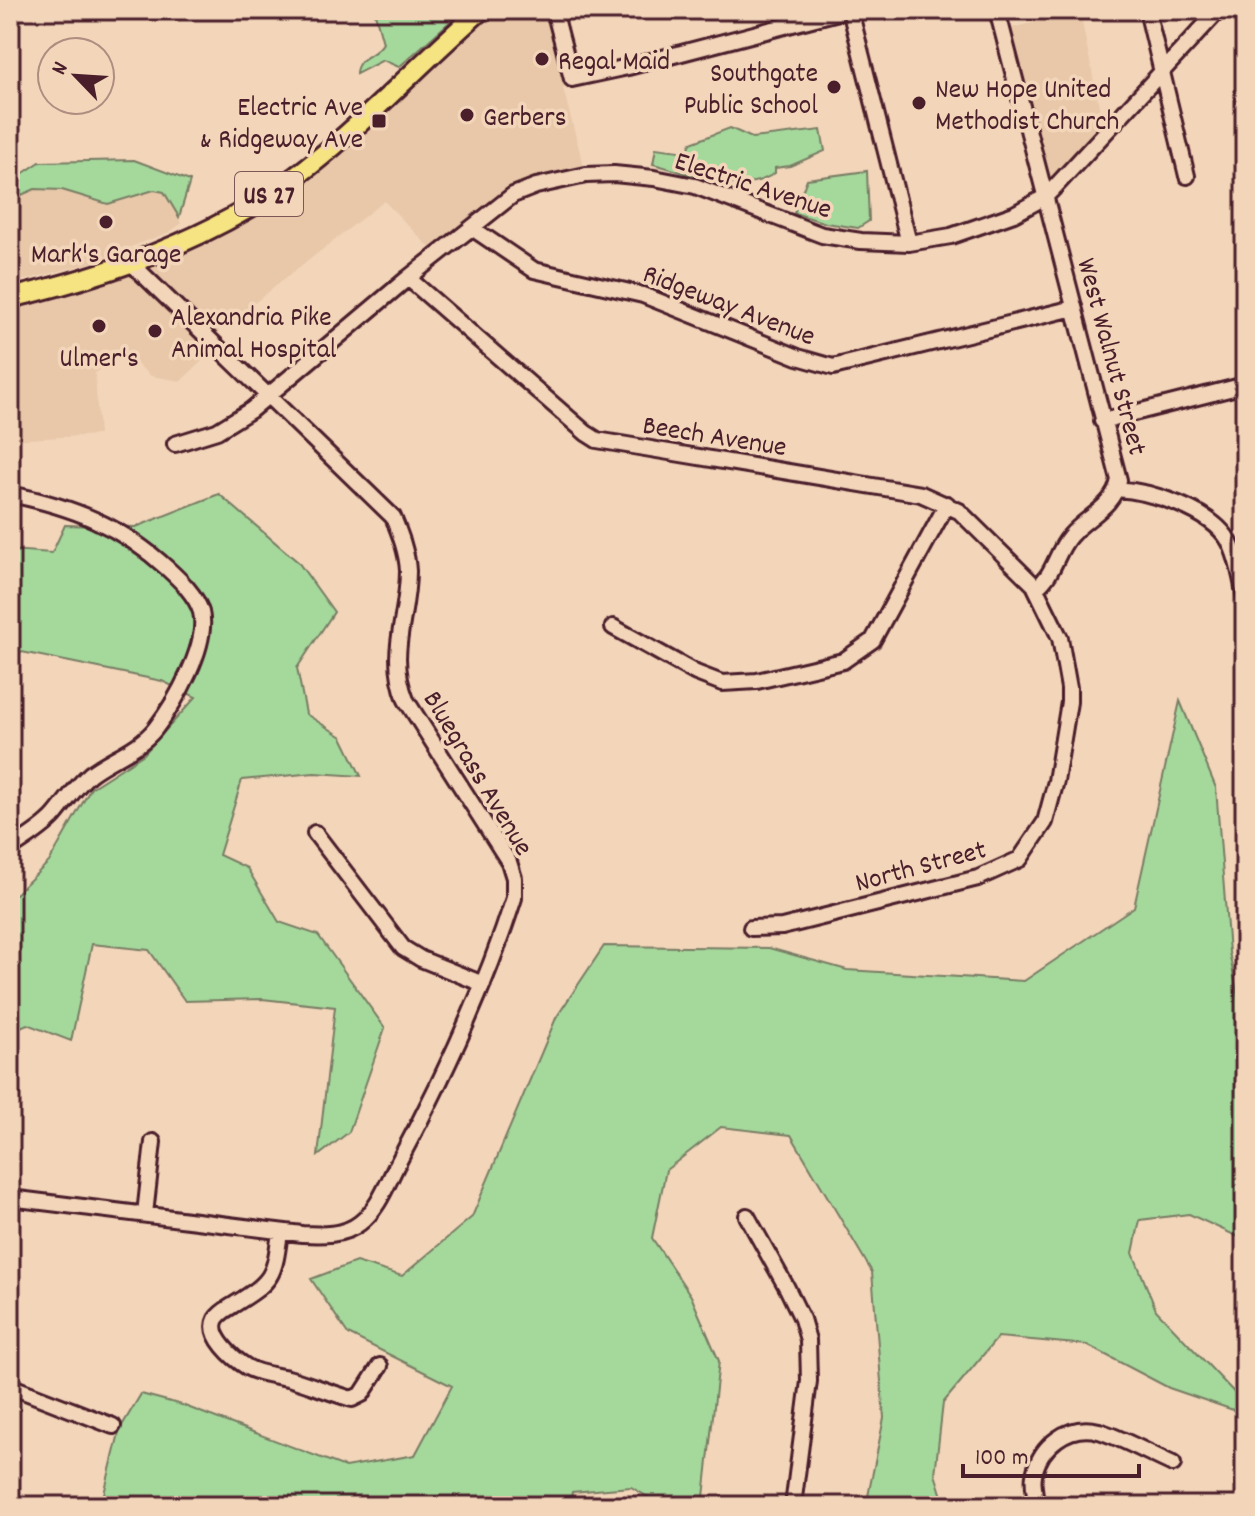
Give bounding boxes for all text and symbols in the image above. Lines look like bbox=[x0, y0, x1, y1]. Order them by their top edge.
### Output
north arrow bbox=[36, 36, 116, 116]
place label: Regal Maid bbox=[558, 44, 670, 84]
marker: Regal Maid bbox=[533, 50, 551, 68]
place label: Southgate Public School bbox=[684, 56, 818, 128]
text: N bbox=[45, 57, 77, 81]
place label: New Hope United Methodist Church bbox=[935, 72, 1119, 144]
marker: Southgate Public School bbox=[825, 78, 843, 96]
place label: Electric Ave & Ridgeway Ave bbox=[200, 90, 363, 162]
marker: New Hope United Methodist Church bbox=[910, 94, 928, 112]
place label: Gerbers bbox=[483, 100, 566, 140]
marker: Gerbers bbox=[458, 106, 476, 124]
marker: Electric Ave & Ridgeway Ave bbox=[370, 112, 388, 130]
street label: Electric Avenue bbox=[669, 144, 836, 232]
road number: US 27 bbox=[235, 172, 303, 216]
marker: Mark's Garage bbox=[97, 213, 115, 231]
place label: Mark's Garage bbox=[31, 237, 181, 277]
street label: West Walnut Street bbox=[1064, 254, 1155, 460]
street label: Ridgeway Avenue bbox=[636, 256, 820, 359]
place label: Alexandria Pike Animal Hospital bbox=[171, 300, 337, 372]
marker: Ulmer's bbox=[90, 317, 108, 335]
marker: Alexandria Pike Animal Hospital bbox=[146, 322, 164, 340]
place label: Ulmer's bbox=[59, 341, 139, 381]
street label: Beech Avenue bbox=[639, 408, 789, 470]
street label: Bluegrass Avenue bbox=[410, 684, 541, 865]
street label: North Street bbox=[851, 832, 991, 906]
scale bar bbox=[963, 1428, 1139, 1478]
text: 100 m bbox=[975, 1442, 1028, 1476]

